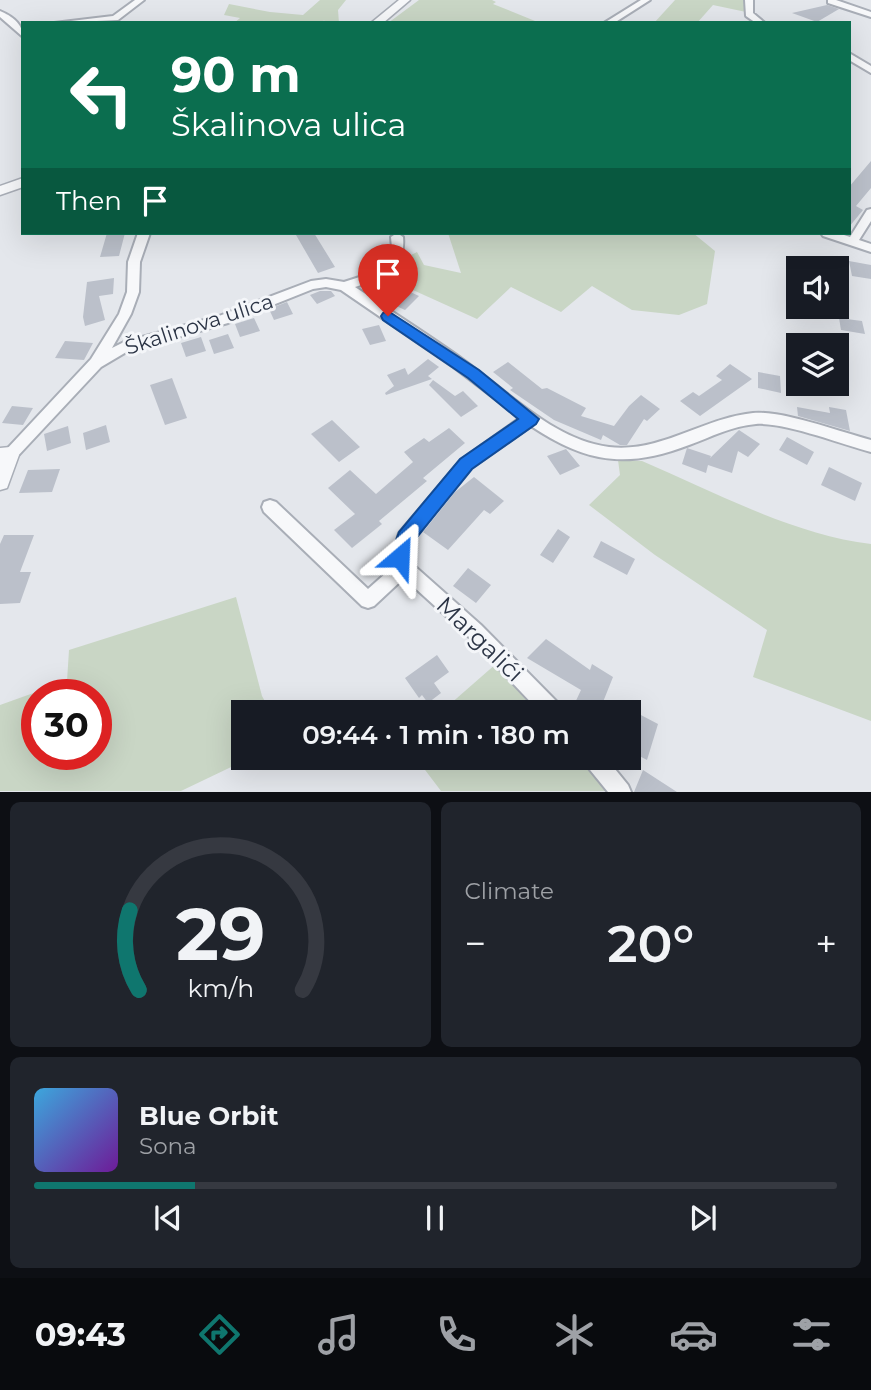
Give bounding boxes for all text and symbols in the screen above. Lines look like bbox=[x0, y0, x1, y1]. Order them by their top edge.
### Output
text: 90 m bbox=[171, 45, 301, 104]
icon: left bbox=[56, 49, 147, 140]
text: Škalinova ulica bbox=[171, 105, 406, 144]
icon: arrive bbox=[136, 182, 174, 220]
text: Then bbox=[56, 185, 122, 217]
pin bbox=[358, 244, 418, 316]
icon: arrive bbox=[369, 255, 407, 293]
map controls bbox=[786, 256, 849, 396]
button: sound bbox=[786, 256, 849, 319]
street label: Škalinova ulica bbox=[122, 288, 276, 360]
button: layers bbox=[786, 333, 849, 396]
position arrow bbox=[363, 520, 437, 594]
street label: Margalići bbox=[430, 590, 530, 688]
speed limit sign: 30 bbox=[21, 679, 112, 770]
text: 09:44 · 1 min · 180 m bbox=[302, 719, 570, 751]
text: Climate bbox=[465, 877, 554, 905]
text: 29 bbox=[176, 891, 265, 979]
text: 20° bbox=[607, 912, 694, 975]
text: − bbox=[465, 920, 486, 967]
text: + bbox=[815, 920, 837, 967]
text: km/h bbox=[187, 973, 254, 1003]
text: Blue Orbit bbox=[139, 1100, 278, 1132]
text: Sona bbox=[139, 1132, 197, 1160]
icon: previous bbox=[149, 1199, 187, 1237]
icon: pause bbox=[416, 1199, 454, 1237]
icon: next bbox=[684, 1199, 722, 1237]
icon: directions bbox=[195, 1310, 244, 1359]
icon: music bbox=[314, 1310, 363, 1359]
icon: phone bbox=[432, 1310, 481, 1359]
icon: climate bbox=[550, 1310, 599, 1359]
icon: car bbox=[669, 1310, 718, 1359]
icon: filters bbox=[787, 1310, 836, 1359]
text: 09:43 bbox=[35, 1315, 126, 1354]

